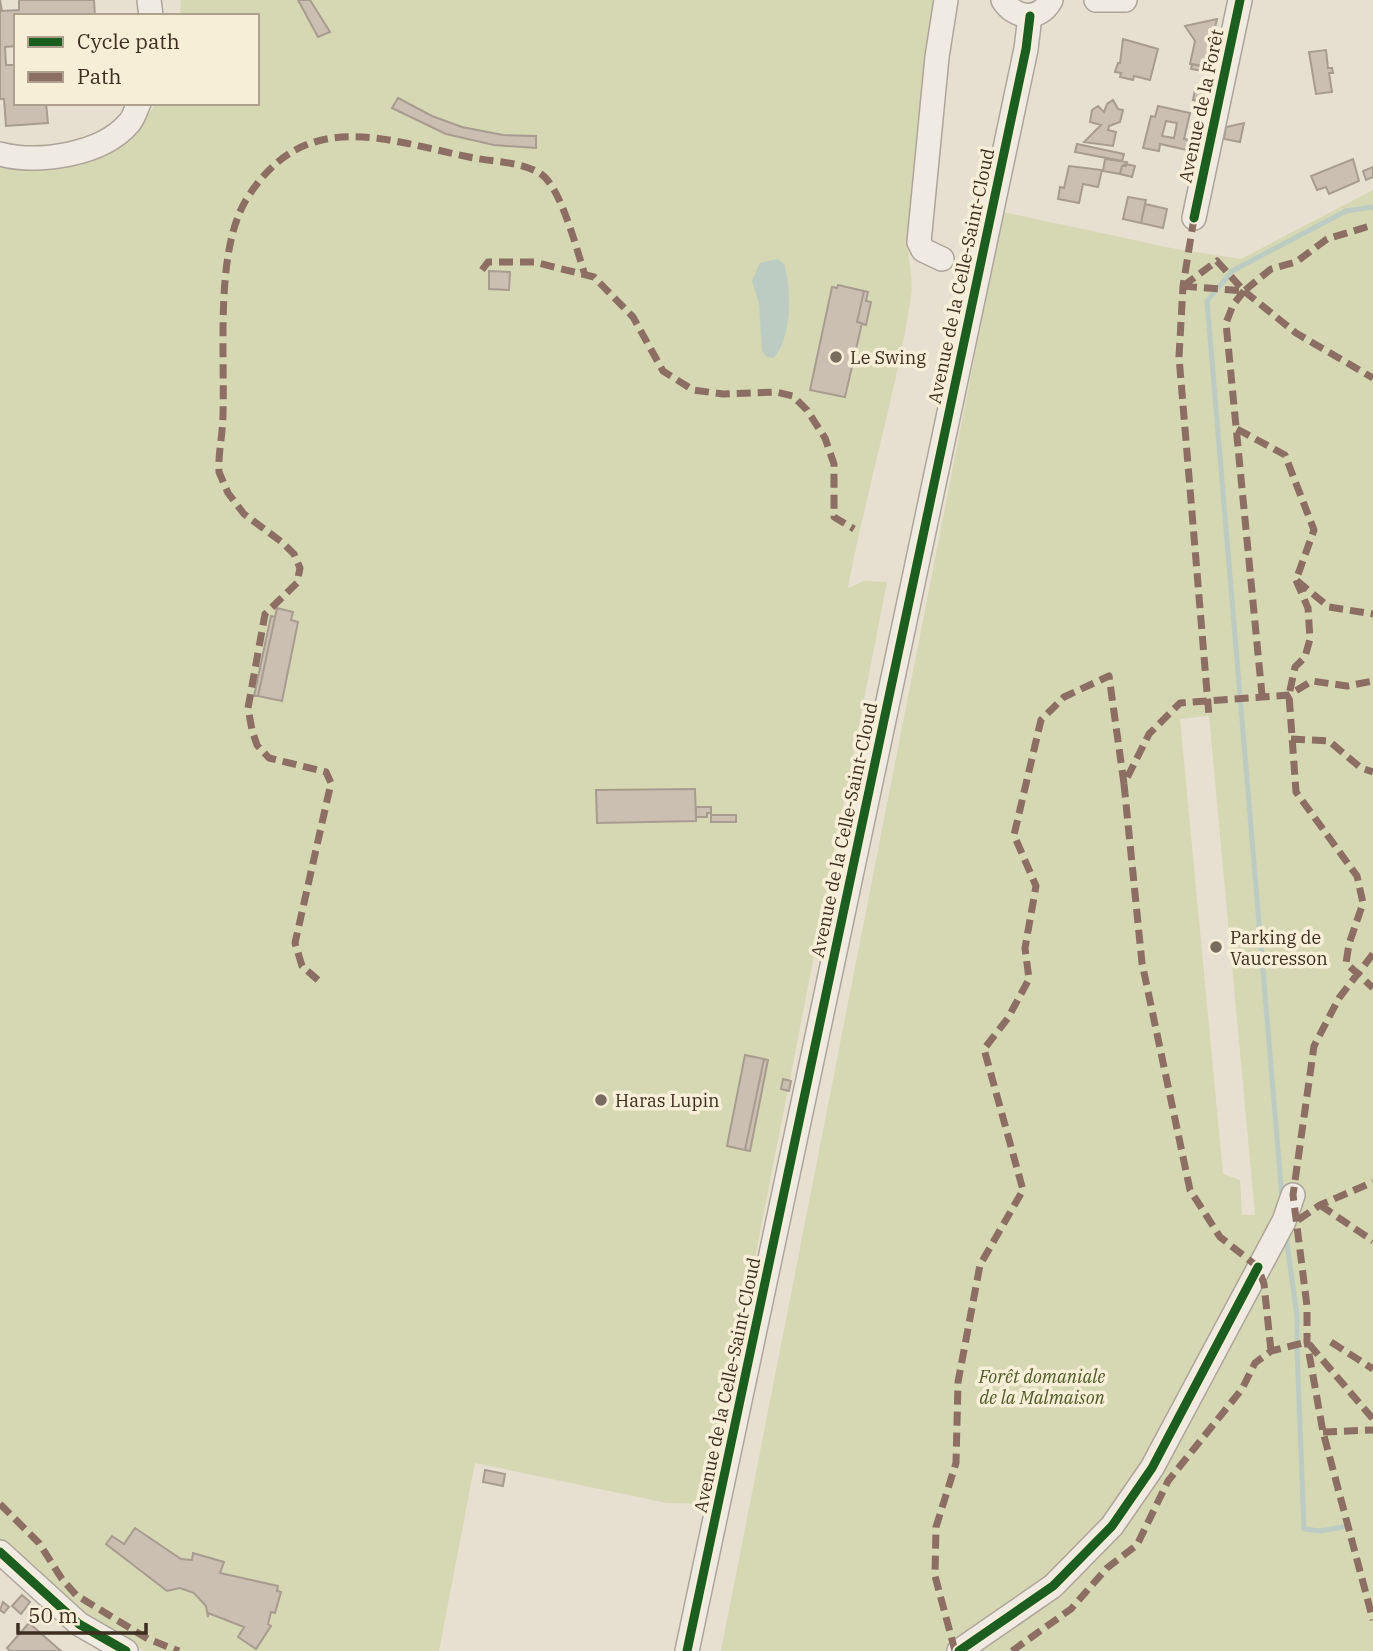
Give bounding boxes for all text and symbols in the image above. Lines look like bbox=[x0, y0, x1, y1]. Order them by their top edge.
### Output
legend bbox=[14, 14, 259, 105]
text: Cycle path bbox=[77, 27, 180, 55]
street label: Avenue de la Forêt bbox=[1174, 27, 1228, 185]
text: Path bbox=[77, 62, 122, 90]
street label: Avenue de la Celle-Saint-Cloud bbox=[923, 146, 999, 406]
place label: Le Swing bbox=[850, 346, 926, 369]
marker: Le Swing bbox=[828, 349, 844, 365]
street label: Avenue de la Celle-Saint-Cloud bbox=[806, 700, 882, 960]
place label: Parking de Vaucresson bbox=[1230, 926, 1328, 970]
marker: Parking de Vaucresson bbox=[1208, 939, 1224, 955]
place label: Haras Lupin bbox=[615, 1089, 720, 1112]
marker: Haras Lupin bbox=[593, 1092, 609, 1108]
street label: Avenue de la Celle-Saint-Cloud bbox=[689, 1255, 765, 1515]
park label: Forêt domaniale de la Malmaison bbox=[978, 1365, 1106, 1409]
scale bar bbox=[18, 1592, 145, 1636]
text: 50 m bbox=[28, 1601, 78, 1629]

